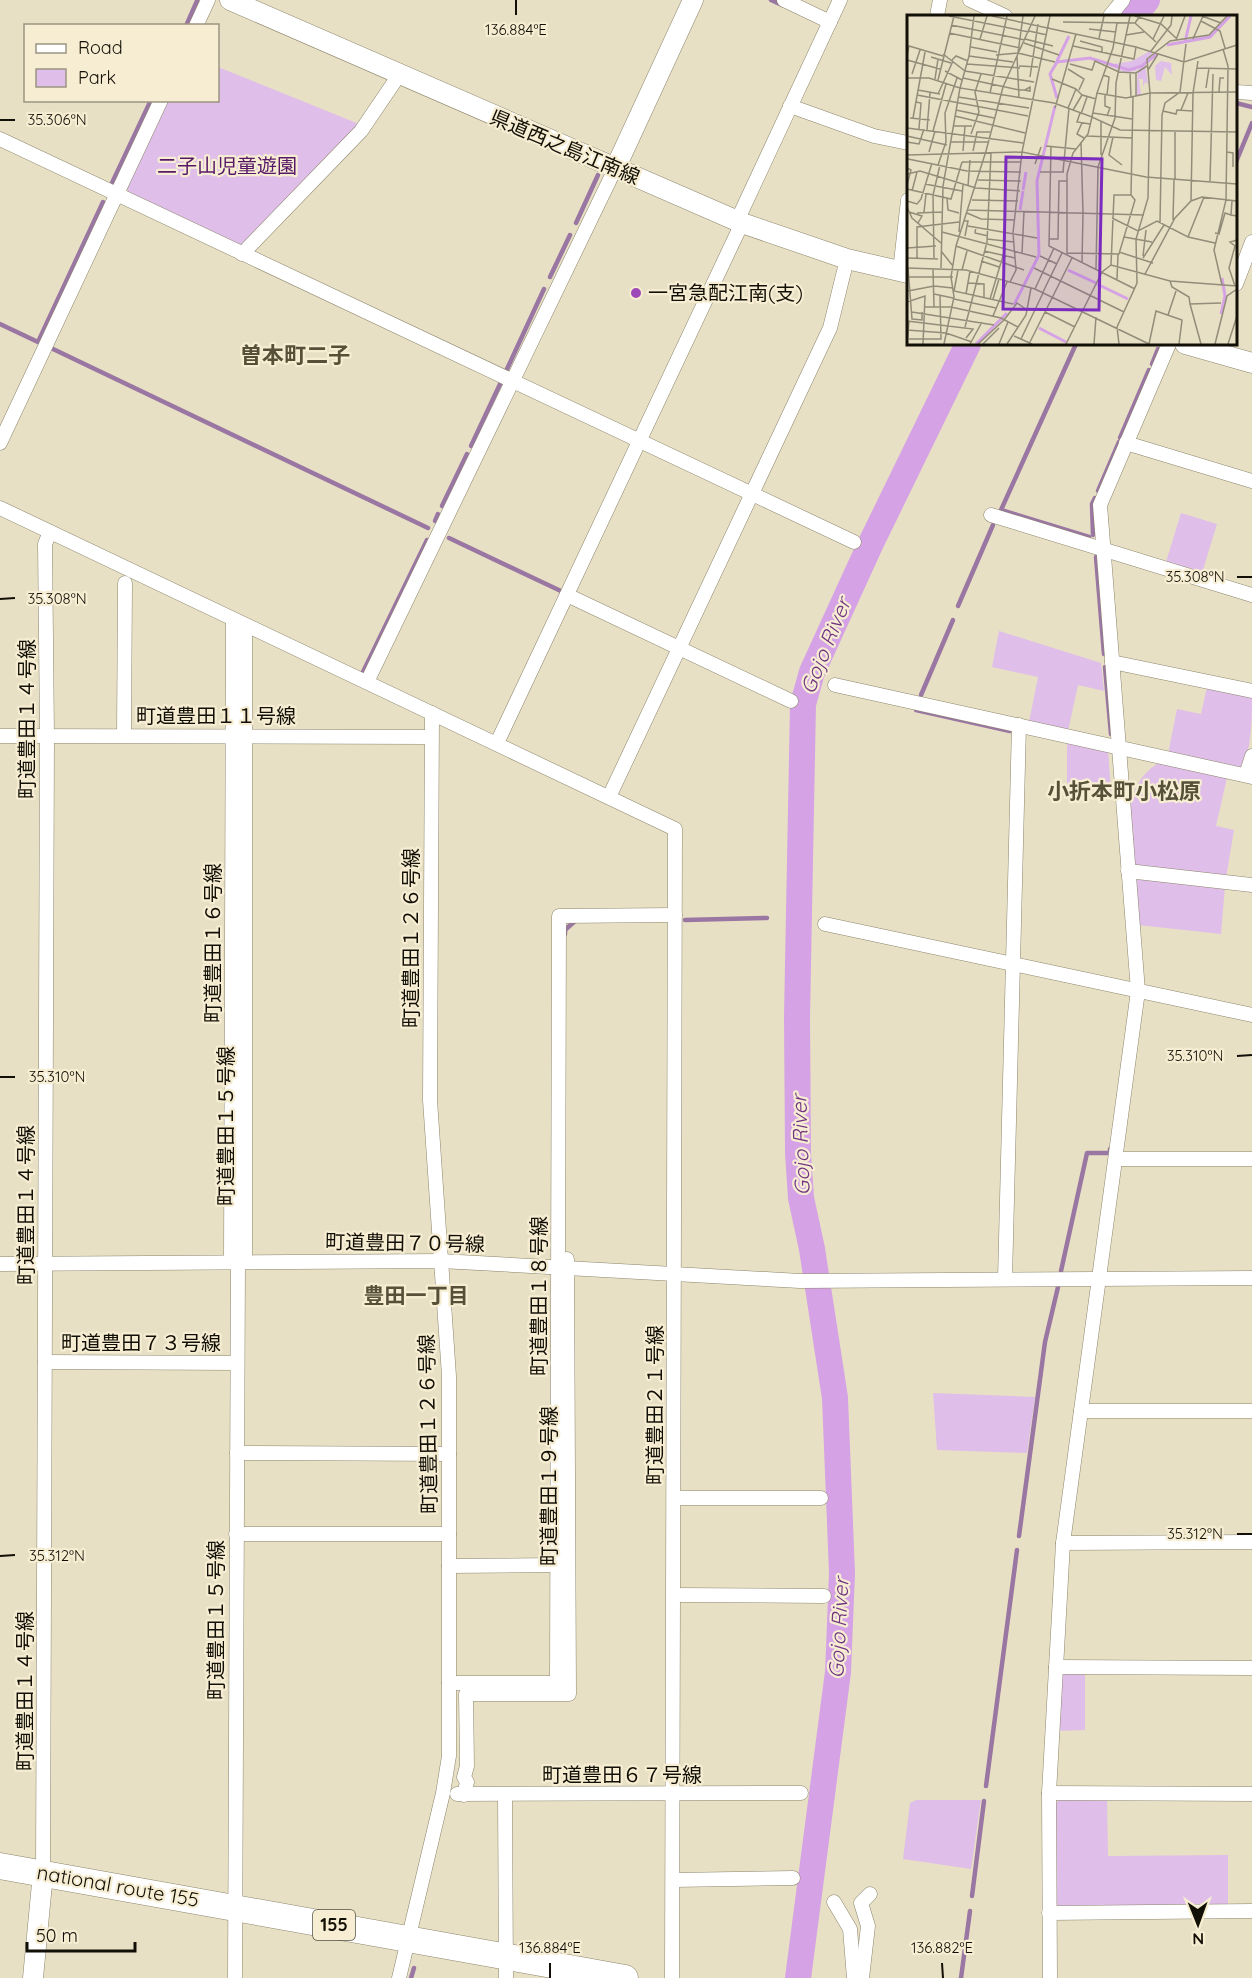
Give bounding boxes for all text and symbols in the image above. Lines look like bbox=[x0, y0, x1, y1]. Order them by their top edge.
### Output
inset map bbox=[907, 15, 1237, 345]
text: 136.884°E bbox=[485, 20, 547, 39]
legend bbox=[24, 24, 219, 102]
text: Road bbox=[78, 36, 123, 59]
text: Park bbox=[78, 66, 116, 89]
street label: 県道西之島江南線 bbox=[487, 104, 644, 189]
text: 35.306°N bbox=[27, 110, 87, 129]
park label: 二子山児童遊園 bbox=[157, 153, 297, 178]
place label: 一宮急配江南(支) bbox=[648, 280, 803, 305]
marker: 一宮急配江南(支) bbox=[629, 286, 643, 300]
district label: 曽本町二子 bbox=[240, 341, 350, 369]
text: 35.308°N bbox=[1165, 567, 1225, 586]
text: 35.308°N bbox=[27, 589, 87, 608]
water label: Gojo River bbox=[794, 591, 857, 697]
street label: 町道豊田１４号線 bbox=[14, 639, 39, 799]
street label: 町道豊田１１号線 bbox=[136, 703, 296, 728]
district label: 小折本町小松原 bbox=[1047, 777, 1201, 805]
street label: 町道豊田１２６号線 bbox=[398, 848, 423, 1028]
street label: 町道豊田１６号線 bbox=[200, 863, 225, 1023]
street label: 町道豊田１５号線 bbox=[213, 1046, 238, 1206]
text: 35.310°N bbox=[1167, 1046, 1223, 1065]
text: 35.310°N bbox=[29, 1067, 85, 1086]
water label: Gojo River bbox=[785, 1091, 815, 1196]
street label: 町道豊田１４号線 bbox=[13, 1125, 38, 1285]
street label: 町道豊田１８号線 bbox=[526, 1216, 551, 1376]
street label: 町道豊田７０号線 bbox=[325, 1229, 485, 1256]
district label: 豊田一丁目 bbox=[364, 1282, 469, 1308]
street label: 町道豊田２１号線 bbox=[642, 1325, 667, 1485]
street label: 町道豊田７３号線 bbox=[61, 1330, 221, 1355]
street label: 町道豊田１２６号線 bbox=[413, 1334, 442, 1514]
street label: 町道豊田１９号線 bbox=[536, 1406, 561, 1566]
text: 35.312°N bbox=[1167, 1524, 1223, 1543]
street label: 町道豊田１５号線 bbox=[203, 1540, 228, 1700]
text: 35.312°N bbox=[29, 1546, 85, 1565]
water label: Gojo River bbox=[822, 1574, 854, 1679]
street label: 町道豊田１４号線 bbox=[12, 1611, 37, 1771]
street label: 町道豊田６７号線 bbox=[542, 1762, 702, 1787]
street label: national route 155 bbox=[35, 1859, 201, 1912]
north arrow bbox=[1168, 1894, 1228, 1954]
road number: 155 bbox=[313, 1910, 355, 1940]
scale bar bbox=[27, 1915, 135, 1953]
text: 50 m bbox=[36, 1924, 78, 1947]
text: N bbox=[1192, 1929, 1204, 1949]
text: 136.884°E bbox=[519, 1938, 581, 1957]
text: 136.882°E bbox=[911, 1938, 973, 1957]

